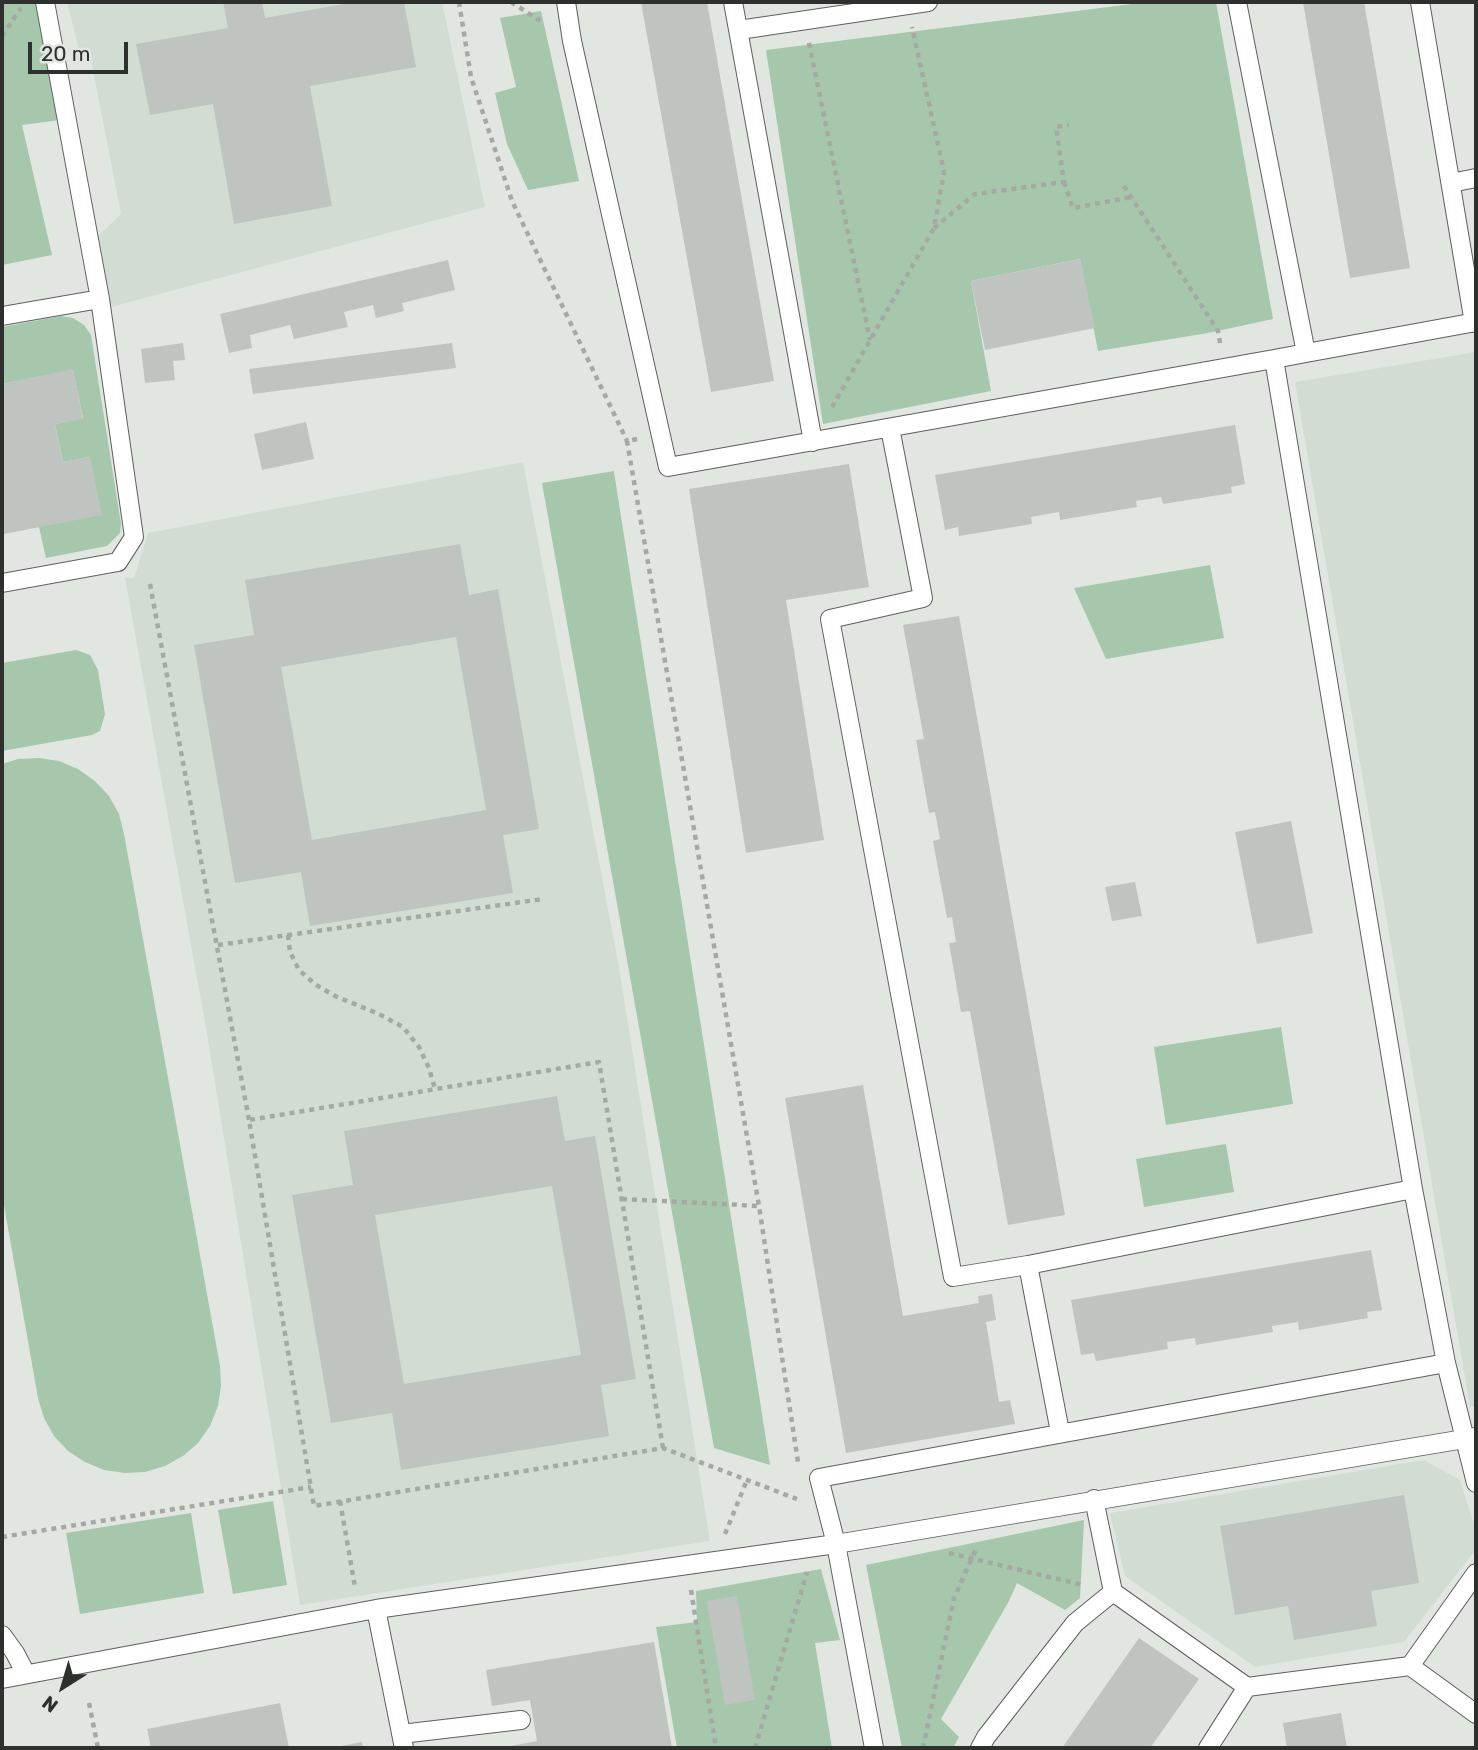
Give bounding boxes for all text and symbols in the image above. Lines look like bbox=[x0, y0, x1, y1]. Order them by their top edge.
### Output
scale bar bbox=[32, 28, 131, 72]
text: 20 m bbox=[41, 41, 90, 66]
north arrow bbox=[28, 1652, 98, 1722]
text: N bbox=[38, 1691, 62, 1717]

